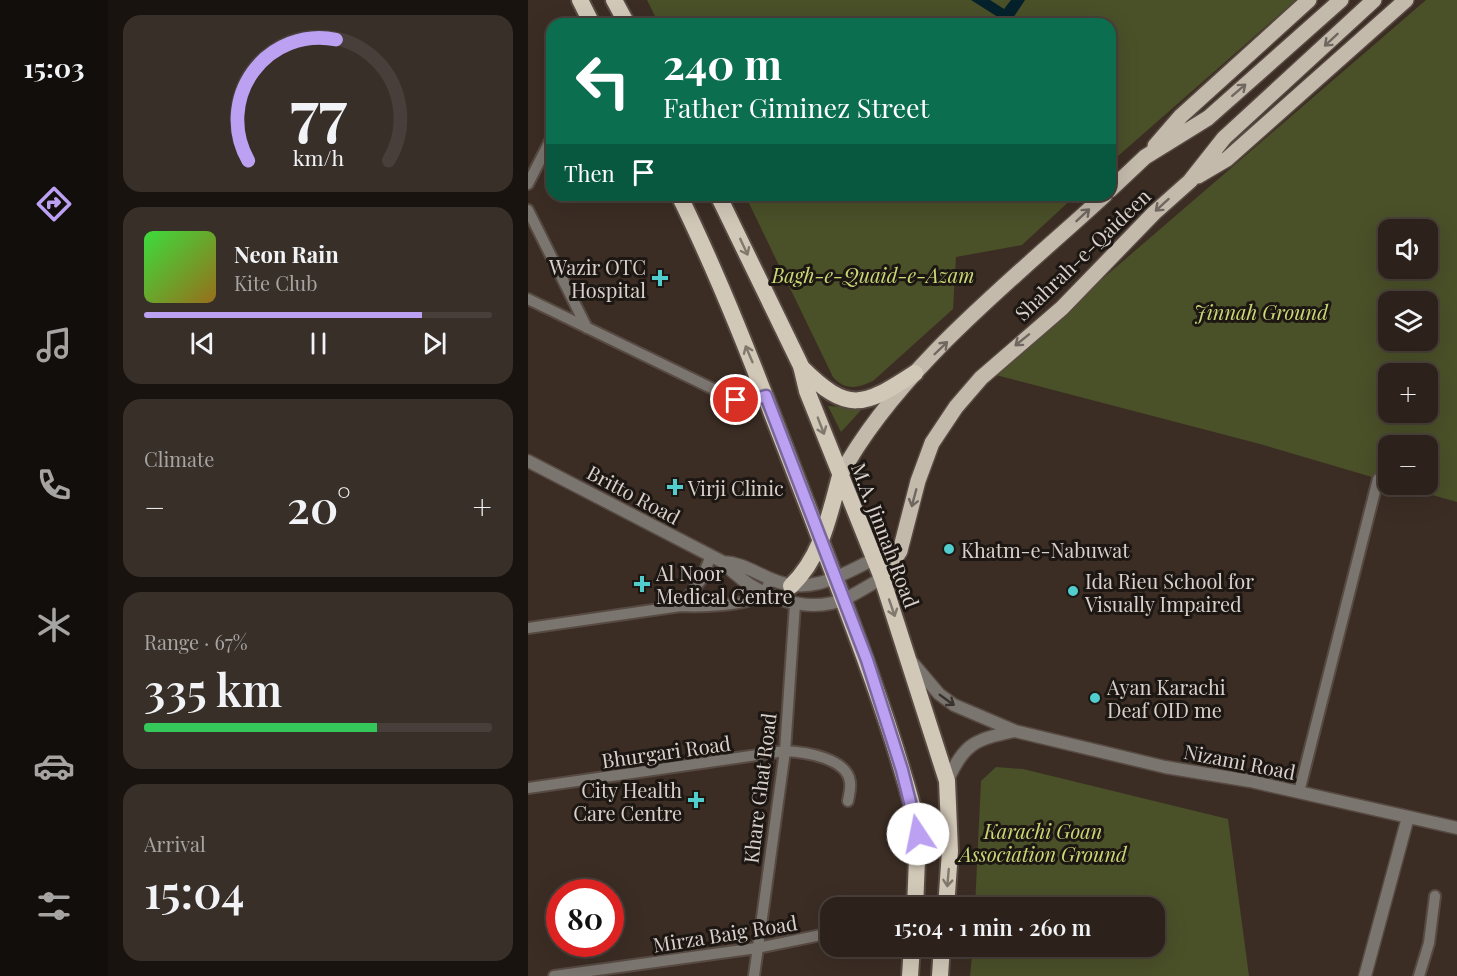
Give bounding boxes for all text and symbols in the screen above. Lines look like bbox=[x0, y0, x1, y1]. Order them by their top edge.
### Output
one-way arrow bbox=[1324, 32, 1339, 46]
text: 240 m bbox=[663, 35, 782, 91]
icon: left bbox=[564, 42, 642, 120]
text: 15:03 bbox=[24, 49, 84, 85]
text: 77 bbox=[290, 67, 347, 151]
one-way arrow bbox=[1231, 83, 1246, 97]
text: Father Giminez Street bbox=[663, 89, 929, 125]
text: km/h bbox=[292, 143, 344, 171]
icon: arrive bbox=[627, 156, 660, 189]
text: Then bbox=[564, 158, 615, 188]
street label: Shahrah-e-Qaideen bbox=[1008, 182, 1156, 326]
icon: directions bbox=[33, 183, 75, 225]
one-way arrow bbox=[1155, 198, 1170, 213]
one-way arrow bbox=[1076, 208, 1091, 222]
map controls bbox=[1378, 219, 1438, 495]
button: sound bbox=[1378, 219, 1438, 279]
one-way arrow bbox=[738, 238, 750, 256]
text: Neon Rain bbox=[234, 239, 339, 269]
place label: Wazir OTC Hospital bbox=[548, 253, 646, 303]
park label: Bagh-e-Quaid-e-Azam bbox=[771, 261, 974, 288]
text: Kite Club bbox=[234, 269, 318, 296]
marker: Wazir OTC Hospital bbox=[651, 269, 669, 287]
button: layers bbox=[1378, 291, 1438, 351]
park label: Jinnah Ground bbox=[1194, 298, 1329, 325]
icon: music bbox=[33, 324, 75, 366]
icon: previous bbox=[186, 327, 219, 360]
icon: pause bbox=[302, 327, 335, 360]
icon: next bbox=[418, 327, 451, 360]
one-way arrow bbox=[1014, 334, 1030, 347]
one-way arrow bbox=[933, 341, 948, 355]
one-way arrow bbox=[743, 345, 754, 363]
button: + bbox=[1378, 363, 1438, 423]
pin bbox=[710, 374, 761, 425]
icon: arrive bbox=[719, 383, 752, 416]
one-way arrow bbox=[816, 416, 827, 435]
button: − bbox=[1378, 435, 1438, 495]
text: Climate bbox=[144, 445, 214, 472]
street label: Britto Road bbox=[583, 458, 686, 530]
street label: M.A. Jinnah Road bbox=[846, 459, 926, 612]
icon: phone bbox=[33, 464, 75, 506]
place label: Virji Clinic bbox=[687, 474, 784, 501]
text: 20° bbox=[287, 475, 351, 535]
marker: Virji Clinic bbox=[666, 478, 684, 496]
text: − bbox=[144, 484, 165, 528]
text: + bbox=[473, 484, 492, 528]
one-way arrow bbox=[908, 488, 919, 507]
place label: Khatm-e-Nabuwat bbox=[961, 536, 1130, 563]
marker: Khatm-e-Nabuwat bbox=[942, 542, 956, 556]
place label: Al Noor Medical Centre bbox=[655, 559, 793, 609]
place label: Ida Rieu School for Visually Impaired bbox=[1084, 567, 1254, 617]
marker: Al Noor Medical Centre bbox=[633, 575, 651, 593]
marker: Ida Rieu School for Visually Impaired bbox=[1066, 584, 1080, 598]
one-way arrow bbox=[887, 598, 898, 617]
icon: climate bbox=[33, 604, 75, 646]
text: Range · 67% bbox=[144, 628, 248, 655]
text: 335 km bbox=[144, 658, 282, 718]
place label: Ayan Karachi Deaf OID me bbox=[1106, 673, 1226, 723]
marker: Ayan Karachi Deaf OID me bbox=[1088, 691, 1102, 705]
one-way arrow bbox=[939, 694, 955, 706]
street label: Khare Ghat Road bbox=[736, 711, 782, 865]
street label: Bhurgari Road bbox=[600, 729, 733, 773]
street label: Nizami Road bbox=[1182, 737, 1299, 785]
icon: car bbox=[33, 745, 75, 787]
place label: City Health Care Centre bbox=[573, 776, 682, 826]
marker: City Health Care Centre bbox=[687, 791, 705, 809]
position arrow bbox=[886, 802, 950, 866]
park label: Karachi Goan Association Ground bbox=[957, 817, 1128, 867]
text: Arrival bbox=[144, 830, 206, 857]
text: 15:04 bbox=[144, 860, 245, 920]
one-way arrow bbox=[942, 867, 953, 887]
speed limit sign: 80 bbox=[546, 879, 624, 957]
icon: filters bbox=[33, 885, 75, 927]
street label: Mirza Baig Road bbox=[651, 908, 799, 958]
text: 15:04 · 1 min · 260 m bbox=[894, 912, 1091, 942]

